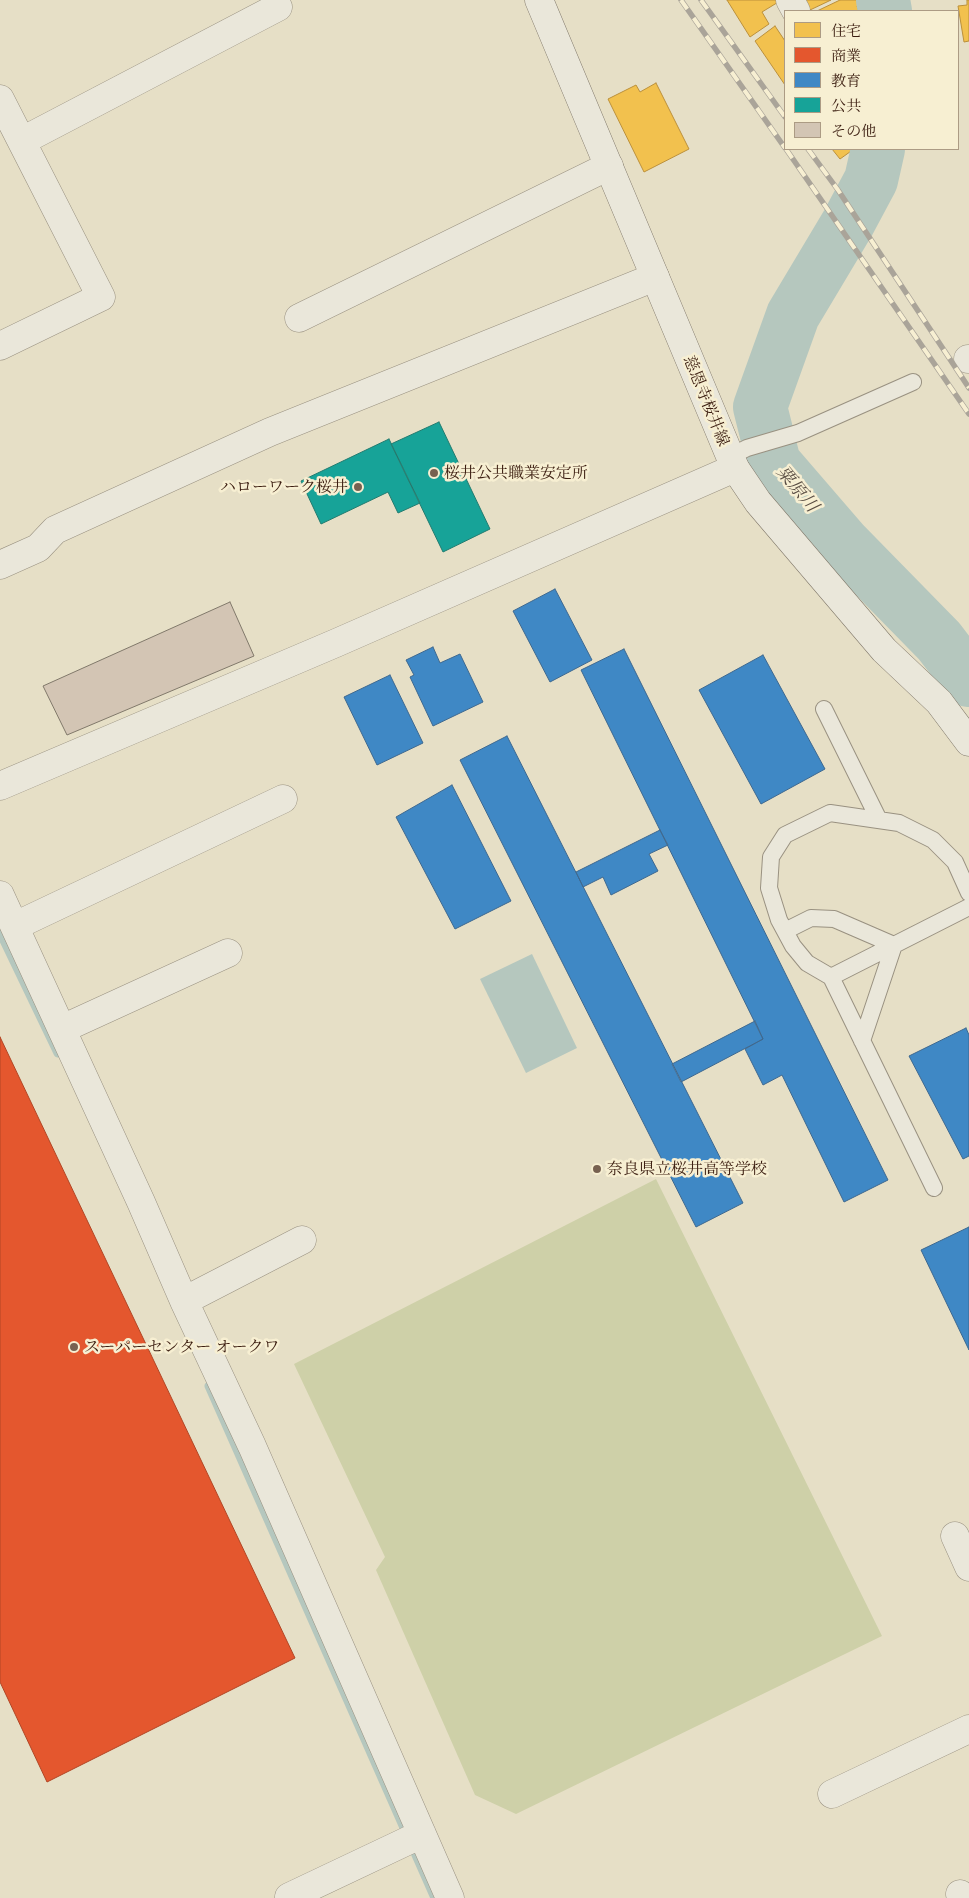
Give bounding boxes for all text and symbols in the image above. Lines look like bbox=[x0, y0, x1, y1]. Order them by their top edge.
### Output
legend bbox=[784, 10, 959, 150]
text: 住宅 bbox=[831, 21, 861, 40]
text: 商業 bbox=[831, 46, 861, 65]
text: 教育 bbox=[831, 71, 861, 90]
text: 公共 bbox=[831, 96, 861, 115]
text: その他 bbox=[831, 121, 876, 140]
street label: 慈恩寺桜井線 bbox=[679, 353, 733, 449]
water label: 粟原川 bbox=[771, 461, 823, 517]
place label: 桜井公共職業安定所 bbox=[444, 463, 588, 483]
marker: 桜井公共職業安定所 bbox=[428, 467, 440, 479]
place label: ハローワーク桜井 bbox=[220, 477, 348, 497]
marker: ハローワーク桜井 bbox=[352, 481, 364, 493]
place label: 奈良県立桜井高等学校 bbox=[607, 1159, 767, 1179]
marker: 奈良県立桜井高等学校 bbox=[591, 1163, 603, 1175]
place label: スーパーセンター オークワ bbox=[84, 1337, 279, 1357]
marker: スーパーセンター オークワ bbox=[68, 1341, 80, 1353]

